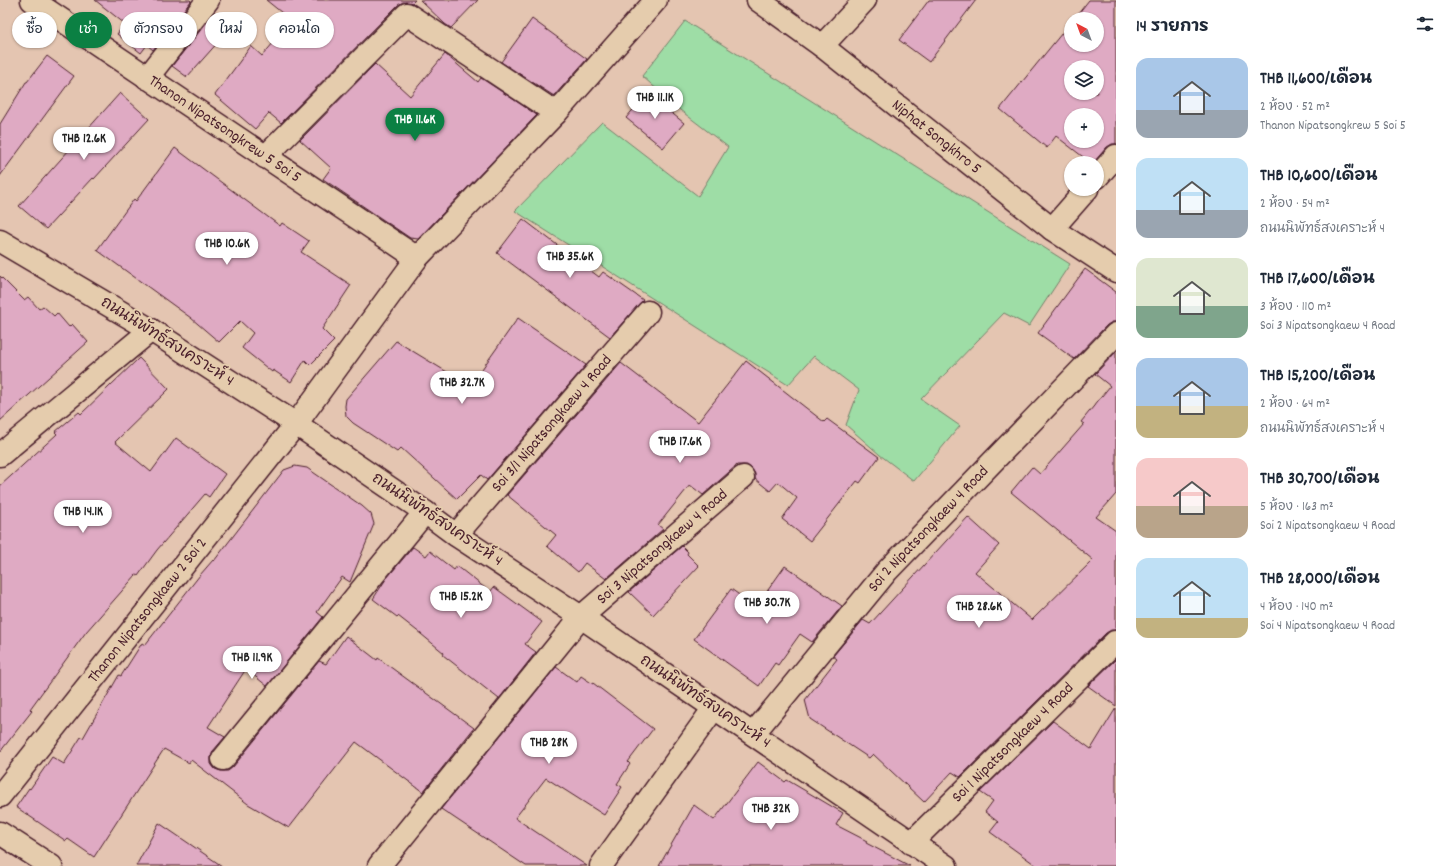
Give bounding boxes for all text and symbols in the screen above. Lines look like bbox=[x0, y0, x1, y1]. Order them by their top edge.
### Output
chip: ซื้อ bbox=[12, 12, 57, 48]
chip: เช่า bbox=[65, 12, 112, 48]
chip: ตัวกรอง bbox=[120, 12, 197, 48]
chip: ใหม่ bbox=[205, 12, 257, 48]
chip: คอนโด bbox=[265, 12, 334, 48]
north arrow bbox=[1064, 12, 1104, 52]
map controls bbox=[1064, 12, 1104, 196]
icon: filters bbox=[1414, 13, 1436, 35]
text: 14 รายการ bbox=[1136, 16, 1209, 40]
button: layers bbox=[1064, 60, 1104, 100]
text: THB 11,600/เดือน bbox=[1260, 68, 1372, 92]
street label: Thanon Nipatsongkrew 5 Soi 5 bbox=[144, 70, 306, 189]
icon: home bbox=[1168, 74, 1216, 122]
pin: THB 11.1K bbox=[609, 86, 701, 120]
text: THB 11.1K bbox=[636, 89, 674, 108]
street label: Niphat Songkhro 5 bbox=[886, 94, 986, 180]
text: 2 ห้อง · 52 m² bbox=[1260, 98, 1330, 117]
pin: THB 11.6K bbox=[369, 108, 461, 142]
button: + bbox=[1064, 108, 1104, 148]
text: THB 11.6K bbox=[394, 111, 436, 130]
text: Thanon Nipatsongkrew 5 Soi 5 bbox=[1260, 117, 1406, 136]
pin: THB 12.6K bbox=[38, 127, 130, 161]
text: THB 12.6K bbox=[62, 130, 106, 149]
button: − bbox=[1064, 156, 1104, 196]
text: THB 10,600/เดือน bbox=[1260, 165, 1378, 189]
icon: home bbox=[1168, 174, 1216, 222]
text: 2 ห้อง · 54 m² bbox=[1260, 195, 1330, 214]
text: ถนนนิพัทธ์สงเคราะห์ 4 bbox=[1260, 220, 1385, 239]
pin: THB 10.6K bbox=[181, 232, 273, 266]
text: THB 10.6K bbox=[204, 235, 250, 254]
pin: THB 35.6K bbox=[524, 245, 616, 279]
text: THB 35.6K bbox=[546, 248, 594, 267]
text: THB 17,600/เดือน bbox=[1260, 268, 1375, 292]
icon: home bbox=[1168, 274, 1216, 322]
street label: ถนนนิพัทธ์สงเคราะห์ 4 bbox=[96, 290, 239, 392]
text: 3 ห้อง · 110 m² bbox=[1260, 298, 1331, 317]
text: Soi 3 Nipatsongkaew 4 Road bbox=[1260, 317, 1395, 336]
street label: Soi 3/1 Nipatsongkaew 4 Road bbox=[486, 350, 618, 497]
text: THB 15,200/เดือน bbox=[1260, 365, 1375, 389]
pin: THB 32.7K bbox=[416, 371, 508, 405]
text: THB 32.7K bbox=[439, 374, 485, 393]
icon: home bbox=[1168, 374, 1216, 422]
text: 2 ห้อง · 64 m² bbox=[1260, 395, 1330, 414]
text: ถนนนิพัทธ์สงเคราะห์ 4 bbox=[1260, 420, 1385, 439]
pin: THB 17.6K bbox=[634, 430, 726, 464]
text: THB 17.6K bbox=[658, 433, 702, 452]
street label: Soi 2 Nipatsongkaew 4 Road bbox=[863, 461, 994, 597]
street label: ถนนนิพัทธ์สงเคราะห์ 4 bbox=[367, 466, 508, 573]
text: THB 30,700/เดือน bbox=[1260, 468, 1380, 492]
icon: home bbox=[1168, 474, 1216, 522]
street label: Soi 3 Nipatsongkaew 4 Road bbox=[592, 484, 733, 610]
text: 5 ห้อง · 163 m² bbox=[1260, 498, 1334, 517]
pin: THB 14.1K bbox=[37, 500, 129, 534]
text: THB 14.1K bbox=[63, 503, 103, 522]
text: Soi 2 Nipatsongkaew 4 Road bbox=[1260, 517, 1395, 536]
street label: Thanon Nipatsongkaew 2 Soi 2 bbox=[82, 533, 213, 688]
text: THB 28,000/เดือน bbox=[1260, 568, 1380, 592]
icon: home bbox=[1168, 574, 1216, 622]
pin: THB 15.2K bbox=[415, 585, 507, 619]
text: THB 15.2K bbox=[439, 588, 483, 607]
pin: THB 30.7K bbox=[721, 591, 813, 625]
text: THB 30.7K bbox=[744, 594, 791, 613]
pin: THB 28.6K bbox=[933, 595, 1025, 629]
text: THB 28.6K bbox=[956, 598, 1002, 617]
text: 4 ห้อง · 140 m² bbox=[1260, 598, 1333, 617]
text: Soi 4 Nipatsongkaew 4 Road bbox=[1260, 617, 1395, 636]
pin: THB 11.9K bbox=[206, 646, 298, 680]
street label: ถนนนิพัทธ์สงเคราะห์ 4 bbox=[635, 648, 776, 755]
text: THB 11.9K bbox=[232, 649, 272, 668]
street label: Soi 1 Nipatsongkaew 4 Road bbox=[947, 677, 1079, 808]
pin: THB 28K bbox=[512, 731, 586, 765]
text: THB 28K bbox=[530, 734, 568, 753]
pin: THB 32K bbox=[734, 797, 808, 831]
text: THB 32K bbox=[752, 800, 790, 819]

